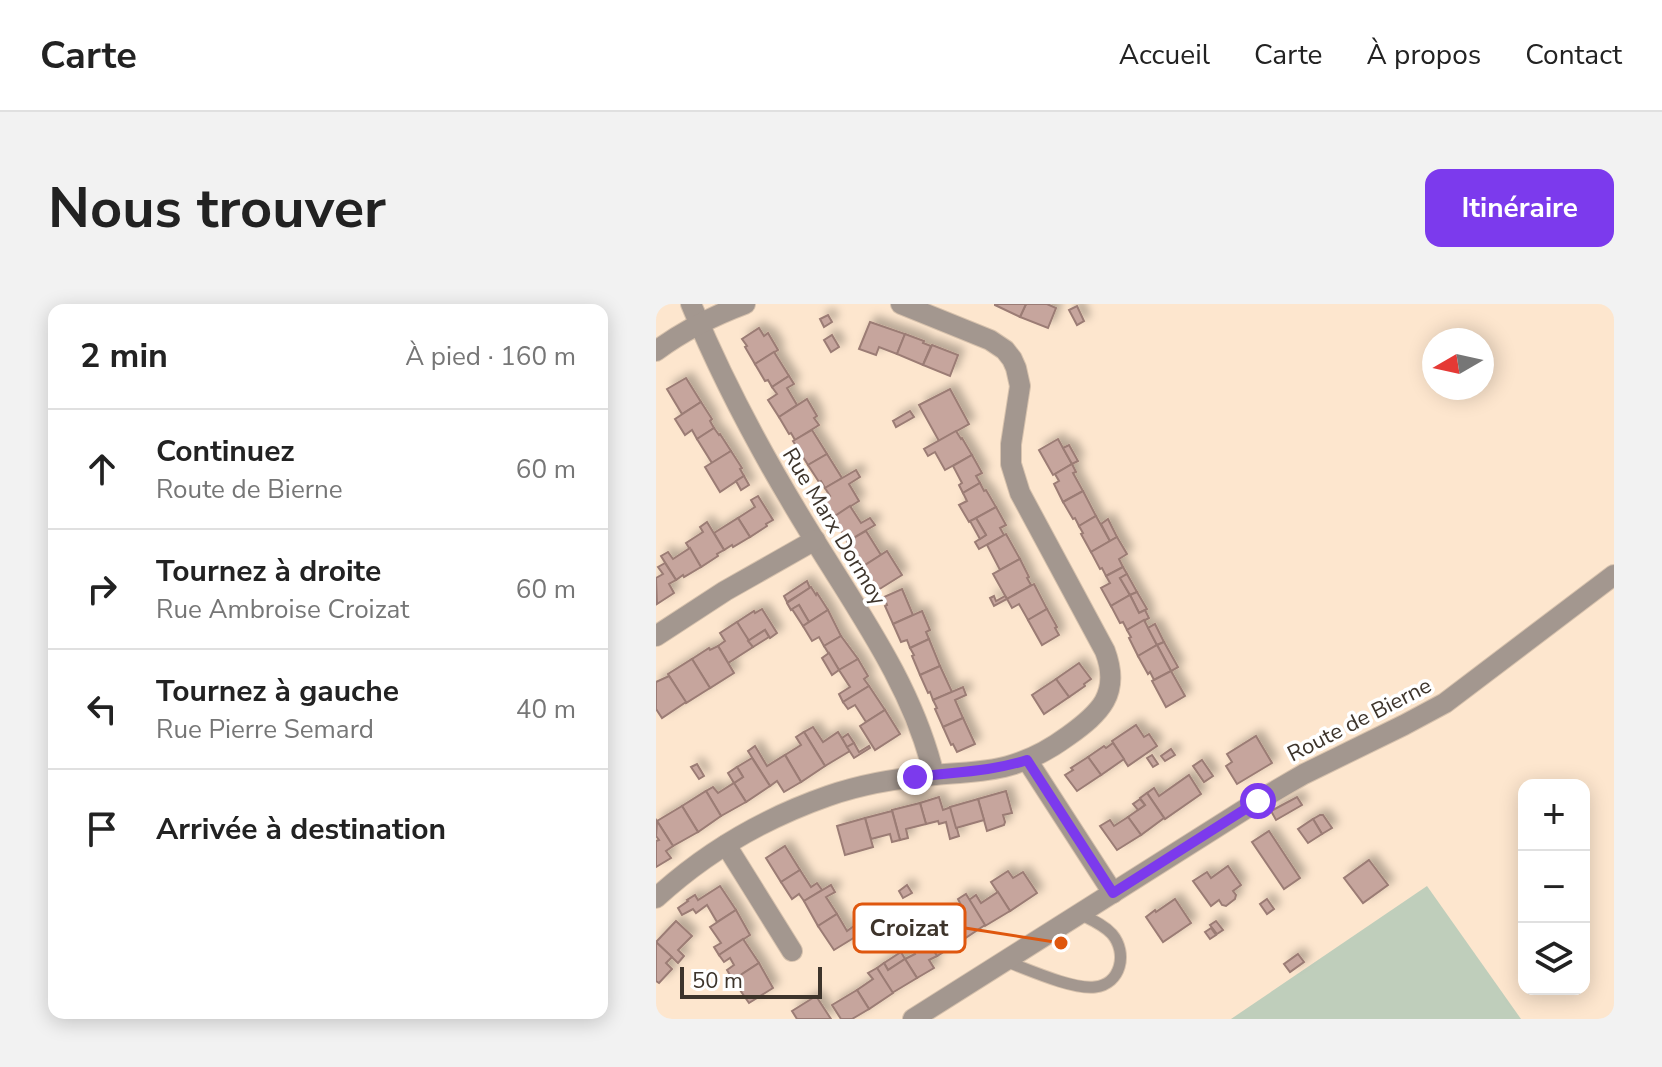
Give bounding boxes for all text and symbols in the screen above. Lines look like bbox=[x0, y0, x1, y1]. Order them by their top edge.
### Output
text: Carte bbox=[40, 30, 137, 81]
text: Accueil bbox=[1119, 36, 1210, 74]
text: Carte bbox=[1254, 36, 1323, 74]
text: À propos bbox=[1367, 36, 1481, 74]
text: Contact bbox=[1525, 36, 1622, 74]
button: Itinéraire bbox=[1425, 169, 1614, 247]
text: Nous trouver bbox=[48, 170, 386, 247]
north arrow bbox=[1422, 328, 1494, 400]
text: 2 min bbox=[80, 333, 168, 379]
text: À pied · 160 m bbox=[405, 339, 576, 374]
text: Continuez bbox=[156, 431, 295, 472]
street label: Rue Marx Dormoy bbox=[775, 442, 893, 611]
icon: ahead bbox=[80, 447, 124, 491]
text: 60 m bbox=[516, 452, 576, 487]
text: Route de Bierne bbox=[156, 472, 343, 507]
text: Tournez à droite bbox=[156, 551, 381, 592]
icon: right bbox=[80, 567, 124, 611]
text: 60 m bbox=[516, 572, 576, 607]
text: Rue Ambroise Croizat bbox=[156, 592, 409, 627]
text: Tournez à gauche bbox=[156, 671, 399, 712]
street label: Route de Bierne bbox=[1282, 671, 1437, 769]
icon: left bbox=[80, 687, 124, 731]
text: 40 m bbox=[516, 692, 576, 727]
text: Rue Pierre Semard bbox=[156, 712, 374, 747]
route end bbox=[897, 759, 933, 795]
map controls bbox=[1518, 779, 1590, 995]
button: + bbox=[1518, 779, 1590, 851]
route start bbox=[1240, 783, 1276, 819]
icon: arrive bbox=[80, 807, 124, 851]
text: Arrivée à destination bbox=[156, 809, 446, 850]
button: − bbox=[1518, 851, 1590, 923]
callout: Croizat bbox=[854, 904, 965, 952]
text: Croizat bbox=[869, 912, 949, 944]
button: layers bbox=[1518, 923, 1590, 995]
scale bar bbox=[680, 963, 822, 999]
text: 50 m bbox=[692, 966, 743, 996]

